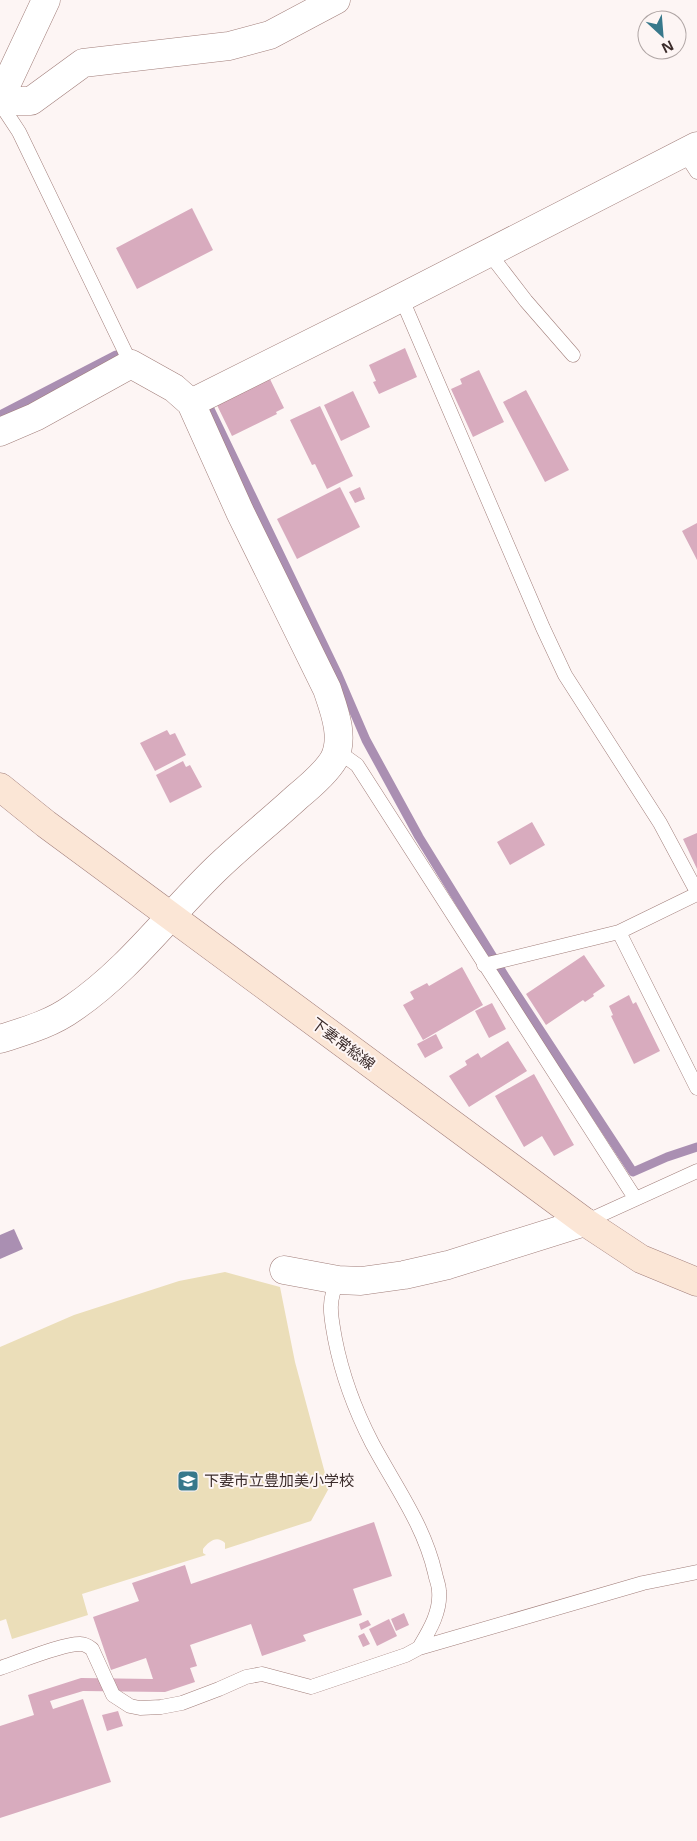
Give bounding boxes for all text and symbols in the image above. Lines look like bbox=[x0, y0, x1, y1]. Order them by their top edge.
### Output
north arrow bbox=[637, 10, 687, 60]
text: N bbox=[659, 36, 677, 58]
street label: 下妻常総線 bbox=[308, 1013, 380, 1074]
school or university icon: 下妻市立豊加美小学校 bbox=[176, 1469, 200, 1493]
place label: 下妻市立豊加美小学校 bbox=[204, 1470, 354, 1490]

